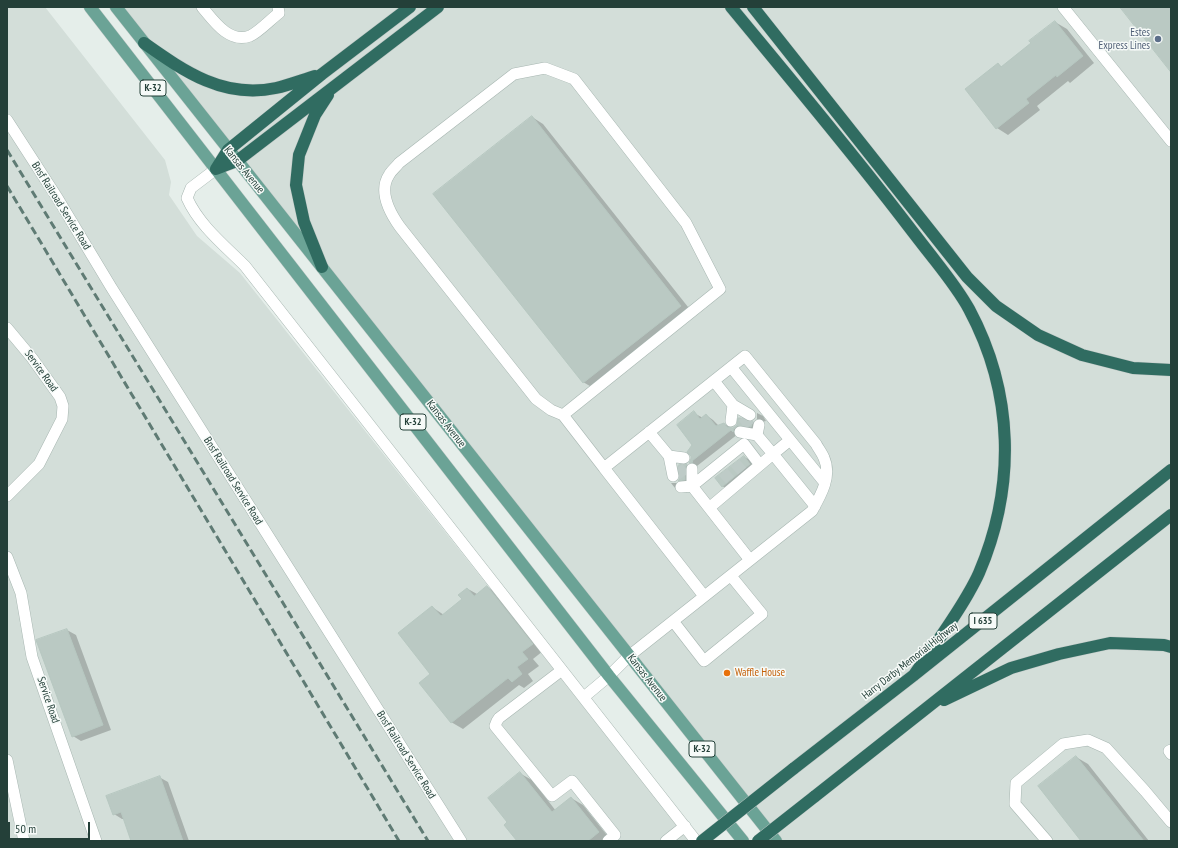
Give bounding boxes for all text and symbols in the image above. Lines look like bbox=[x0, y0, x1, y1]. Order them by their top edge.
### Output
place label: Estes Express Lines bbox=[1099, 26, 1150, 52]
marker: Estes Express Lines bbox=[1153, 34, 1163, 44]
road number: K-32 bbox=[140, 80, 166, 96]
street label: Kansas Avenue bbox=[221, 144, 267, 196]
street label: Bnsf Railroad Service Road bbox=[29, 160, 93, 252]
street label: Service Road bbox=[21, 348, 61, 394]
street label: Kansas Avenue bbox=[423, 398, 469, 450]
road number: K-32 bbox=[400, 414, 426, 430]
street label: Bnsf Railroad Service Road bbox=[201, 435, 265, 527]
road number: I 635 bbox=[969, 613, 997, 629]
street label: Harry Darby Memorial Highway bbox=[859, 619, 961, 703]
street label: Kansas Avenue bbox=[624, 652, 670, 704]
place label: Waffle House bbox=[735, 666, 785, 680]
marker: Waffle House bbox=[722, 668, 732, 678]
street label: Service Road bbox=[34, 675, 62, 725]
street label: Bnsf Railroad Service Road bbox=[374, 709, 438, 801]
road number: K-32 bbox=[689, 741, 715, 757]
scale bar bbox=[10, 814, 92, 840]
text: 50 m bbox=[15, 821, 36, 836]

